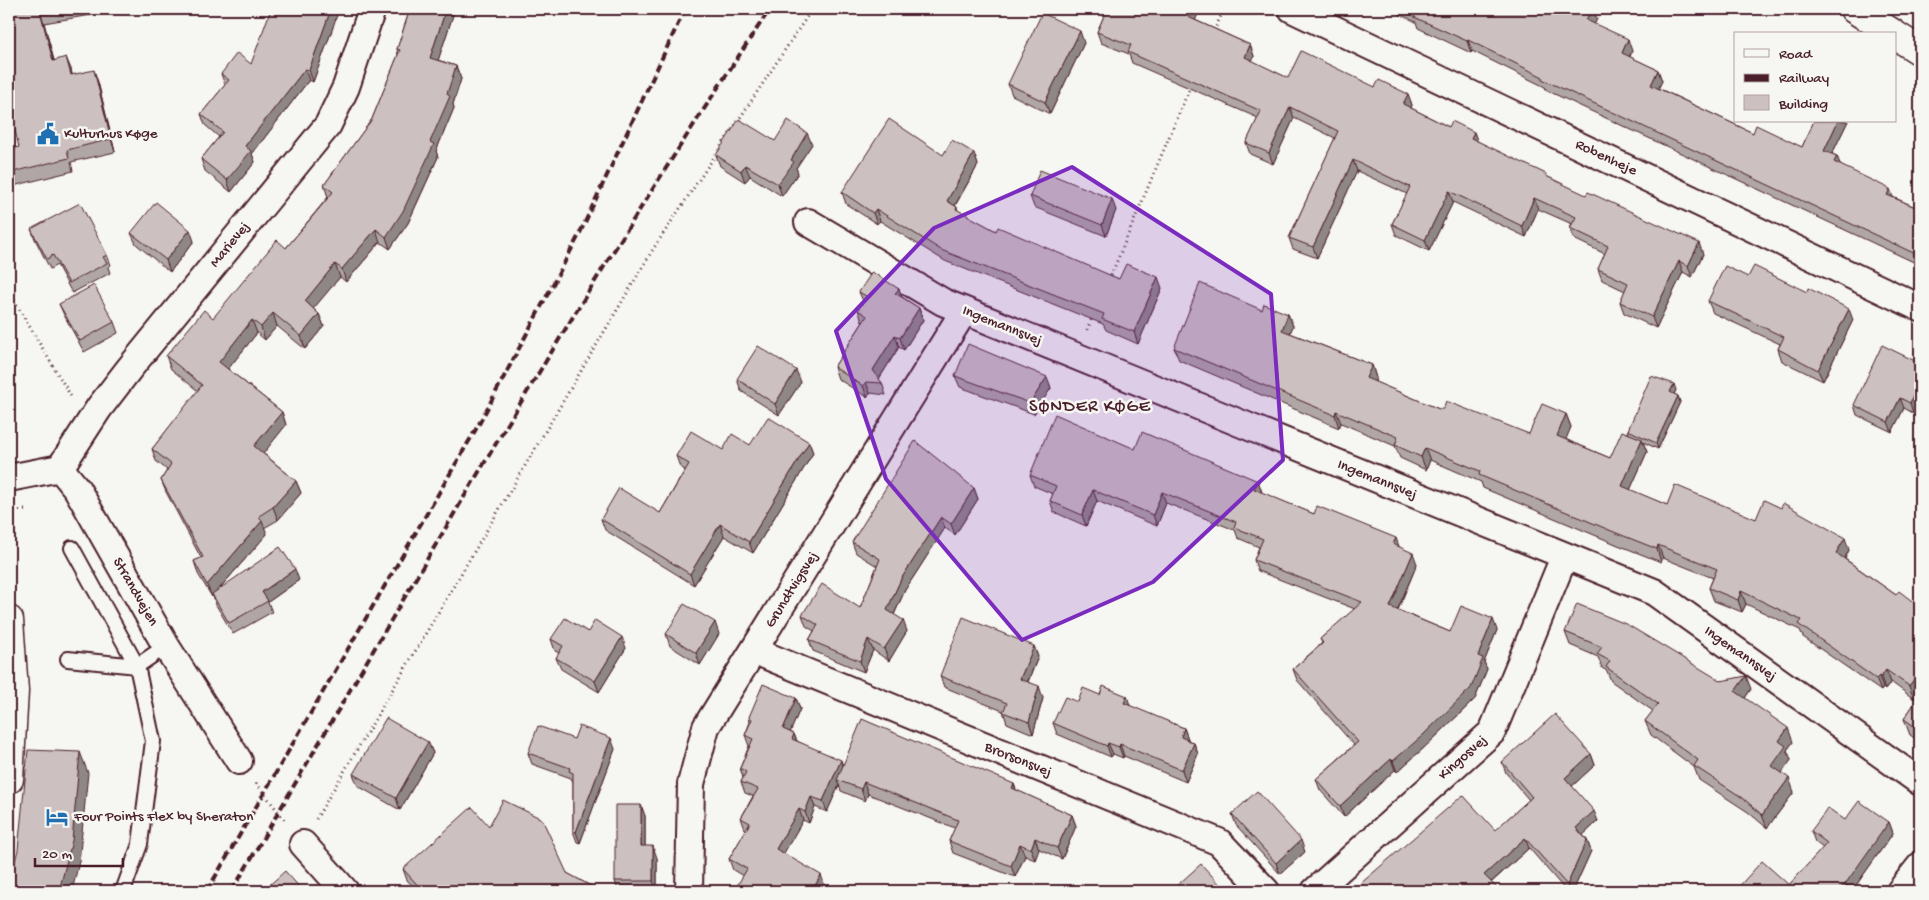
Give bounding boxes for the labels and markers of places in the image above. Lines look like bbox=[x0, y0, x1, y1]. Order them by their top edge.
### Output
public building icon: Kulturhus Køge bbox=[35, 121, 61, 147]
place label: Kulturhus Køge bbox=[64, 125, 158, 143]
hotel icon: Four Points Flex by Sheraton bbox=[44, 804, 70, 830]
place label: Four Points Flex by Sheraton bbox=[73, 808, 253, 826]

